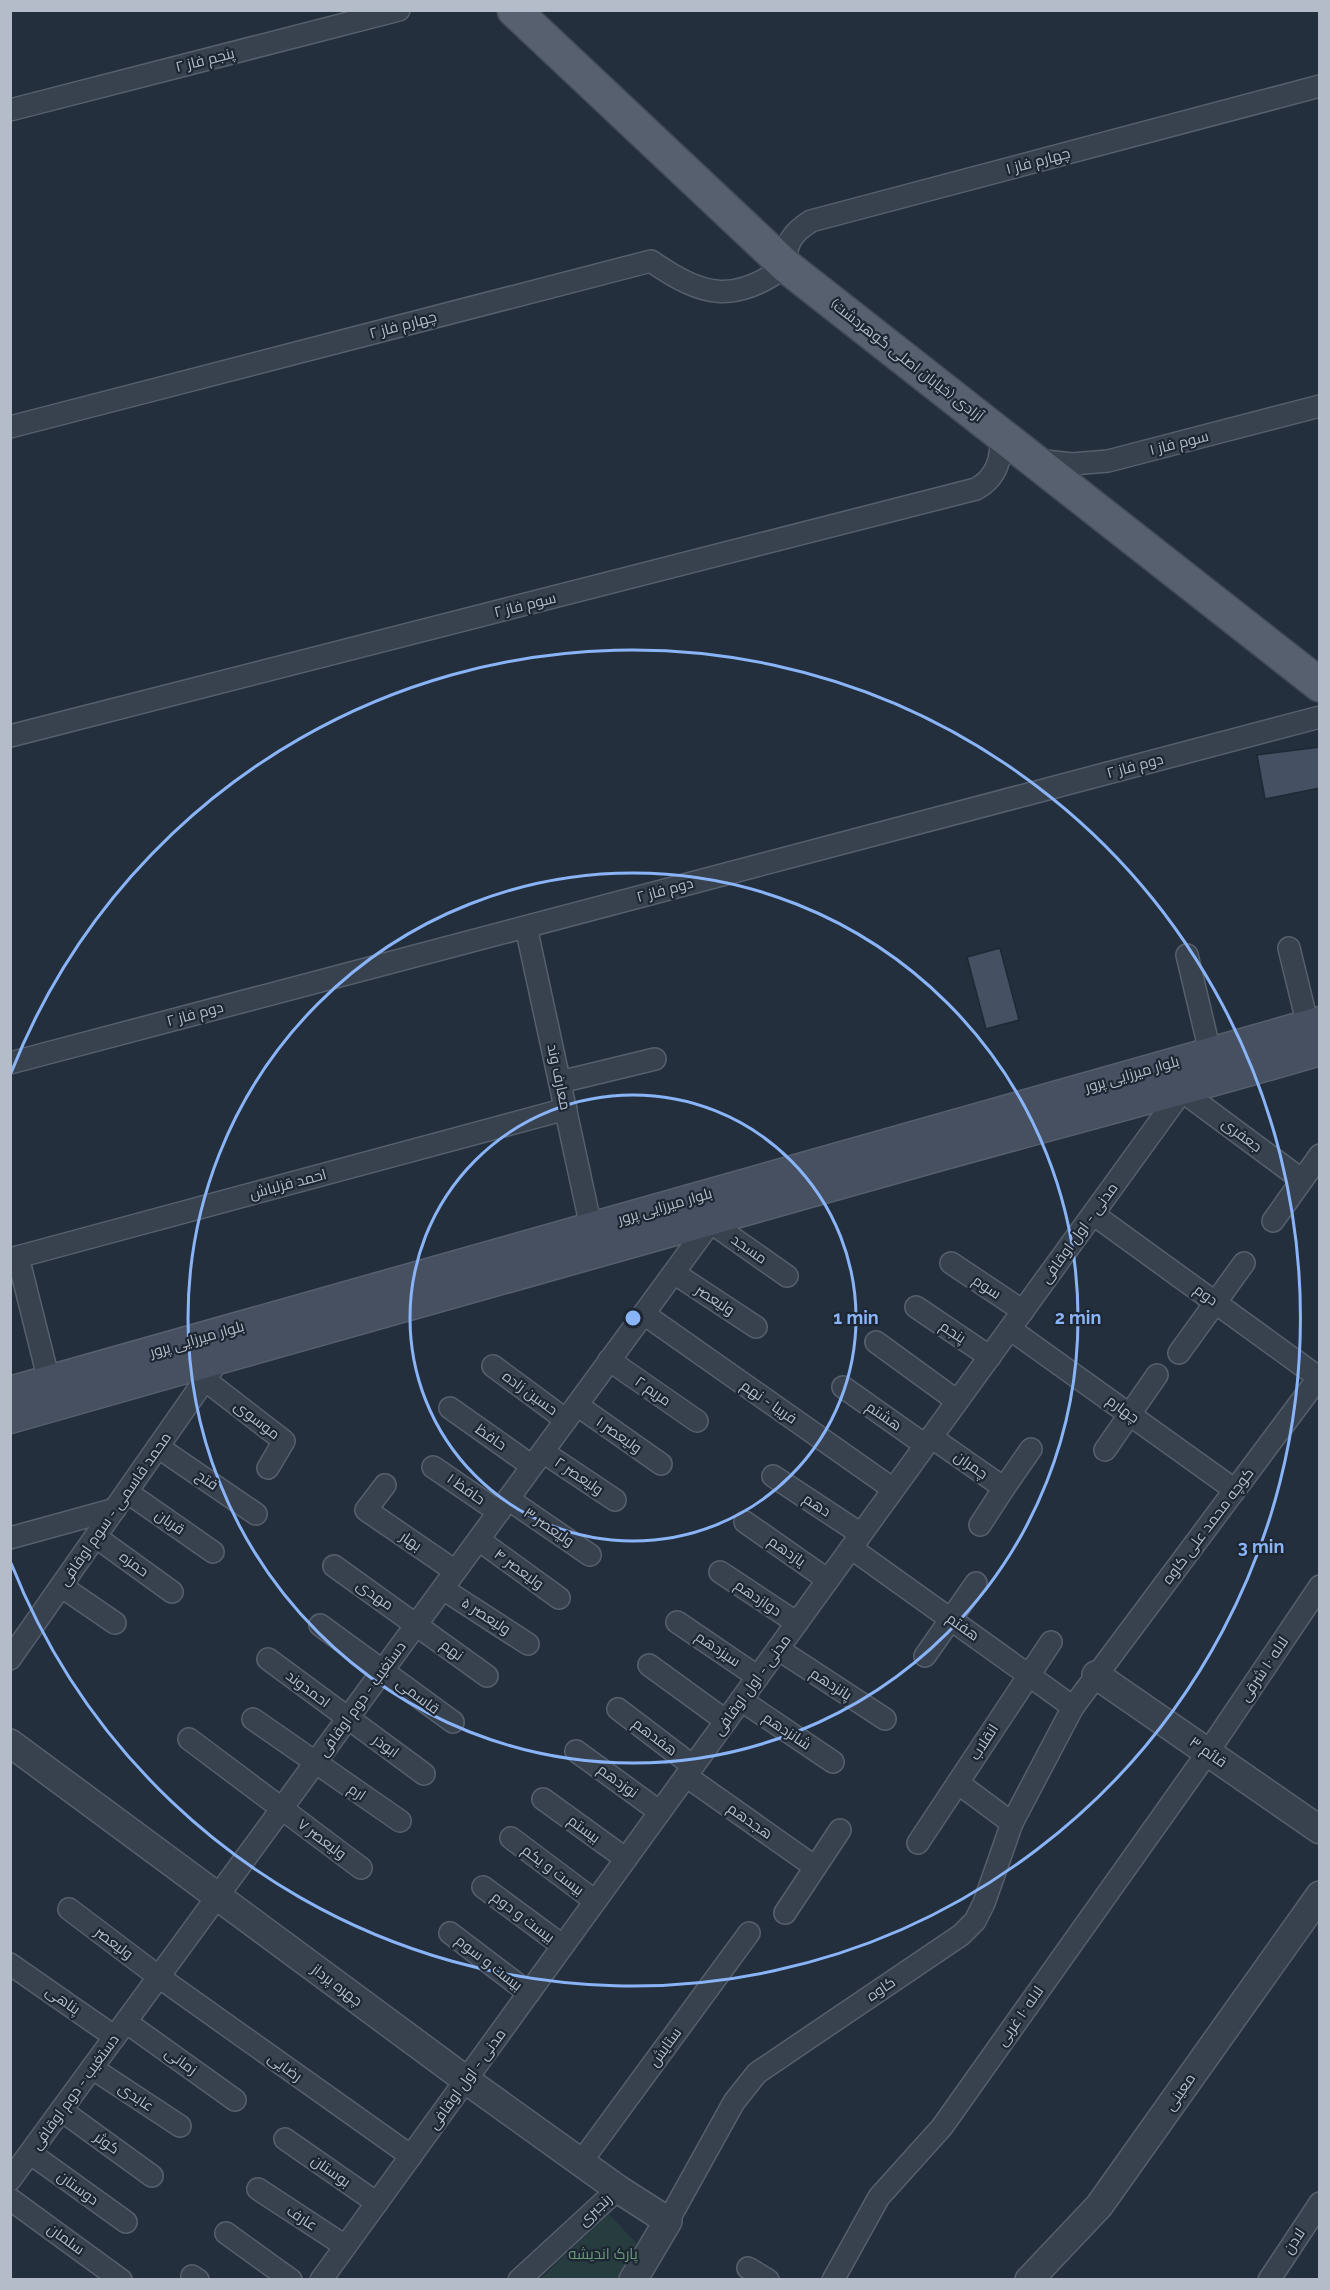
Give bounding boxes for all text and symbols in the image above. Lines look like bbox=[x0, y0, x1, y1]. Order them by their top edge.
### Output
street label: پنجم فاز ۲ bbox=[174, 44, 237, 77]
street label: چهارم فاز ۱ bbox=[1004, 144, 1072, 179]
street label: آزادی (خیابان اصلی گوهردشت) bbox=[826, 295, 987, 426]
street label: چهارم فاز ۲ bbox=[367, 307, 439, 344]
street label: سوم فاز ۱ bbox=[1148, 427, 1211, 460]
street label: سوم فاز ۲ bbox=[492, 589, 558, 622]
street label: دوم فاز ۲ bbox=[1105, 750, 1166, 783]
street label: دوم فاز ۲ bbox=[635, 874, 696, 907]
street label: دوم فاز ۲ bbox=[165, 998, 226, 1031]
street label: معارف وند bbox=[543, 1042, 575, 1112]
street label: بلوار میرزایی پرور bbox=[1082, 1052, 1182, 1097]
street label: جعفری bbox=[1218, 1114, 1266, 1157]
street label: احمد قزلباش bbox=[247, 1165, 329, 1204]
street label: مدنی - اول اوقافی bbox=[1036, 1179, 1122, 1287]
street label: بلوار میرزایی پرور bbox=[615, 1184, 715, 1229]
street label: مسجد bbox=[728, 1230, 770, 1268]
street label: سوم bbox=[969, 1271, 1005, 1304]
street label: ولیعصر bbox=[691, 1280, 738, 1319]
street label: دوم bbox=[1190, 1280, 1221, 1310]
text: 1 min bbox=[833, 1307, 879, 1328]
text: 2 min bbox=[1055, 1307, 1101, 1328]
centre of rings bbox=[623, 1308, 643, 1328]
street label: بلوار میرزایی پرور bbox=[147, 1317, 247, 1362]
street label: پنجم bbox=[936, 1317, 969, 1348]
street label: حسین زاده bbox=[498, 1367, 561, 1420]
street label: مریم ۲ bbox=[631, 1372, 674, 1411]
street label: فریبا - نهم bbox=[737, 1376, 800, 1429]
street label: چهارم bbox=[1103, 1391, 1143, 1428]
street label: موسوی bbox=[230, 1397, 283, 1444]
street label: هشتم bbox=[862, 1397, 905, 1435]
street label: ولیعصر ۱ bbox=[593, 1413, 645, 1457]
street label: حافظ bbox=[472, 1420, 510, 1454]
street label: محمد قاسمی - سوم اوقافی bbox=[55, 1429, 176, 1590]
street label: چمران bbox=[950, 1447, 991, 1484]
street label: ولیعصر ۲ bbox=[551, 1453, 607, 1499]
street label: کوچه محمد علی کاوه bbox=[1158, 1464, 1258, 1588]
street label: فتح bbox=[191, 1466, 222, 1496]
street label: حافظ ۱ bbox=[444, 1470, 488, 1508]
street label: دهم bbox=[799, 1490, 834, 1521]
street label: ولیعصر ۳ bbox=[520, 1504, 578, 1550]
street label: قربان bbox=[151, 1505, 188, 1539]
street label: بهار bbox=[395, 1527, 425, 1556]
street label: یازدهم bbox=[764, 1532, 809, 1571]
text: 3 min bbox=[1238, 1536, 1284, 1557]
street label: ولیعصر ۴ bbox=[491, 1545, 547, 1593]
street label: حمزه bbox=[116, 1547, 152, 1581]
street label: مهدی bbox=[352, 1576, 397, 1615]
street label: دوازدهم bbox=[731, 1576, 785, 1621]
street label: ولیعصر ۵ bbox=[458, 1593, 514, 1639]
street label: هفتم bbox=[943, 1609, 983, 1646]
street label: سیزدهم bbox=[692, 1627, 744, 1671]
street label: مدنی - اول اوقافی bbox=[709, 1631, 795, 1739]
street label: لاله ۱۰ شرقی bbox=[1236, 1633, 1293, 1705]
street label: نهم bbox=[436, 1636, 467, 1665]
street label: دستغیب - دوم اوقافی bbox=[314, 1638, 411, 1761]
street label: پانزدهم bbox=[806, 1664, 855, 1705]
street label: احمدوند bbox=[282, 1667, 334, 1711]
street label: قاسمی bbox=[392, 1674, 443, 1719]
street label: شانزدهم bbox=[759, 1708, 815, 1755]
street label: هفدهم bbox=[628, 1714, 681, 1760]
street label: انقلاب bbox=[966, 1721, 1002, 1763]
street label: ابوذر bbox=[369, 1730, 403, 1761]
street label: قائم ۳ bbox=[1185, 1733, 1230, 1772]
street label: نوزدهم bbox=[594, 1760, 642, 1803]
street label: ارم bbox=[344, 1780, 369, 1805]
street label: هجدهم bbox=[723, 1799, 776, 1844]
street label: بیستم bbox=[564, 1811, 604, 1848]
street label: ولیعصر ۷ bbox=[294, 1815, 350, 1863]
street label: بیست و یکم bbox=[518, 1841, 588, 1900]
street label: بیست و دوم bbox=[487, 1887, 558, 1947]
street label: ولیعصر bbox=[91, 1922, 137, 1963]
street label: بیست و سوم bbox=[451, 1931, 526, 1995]
street label: چهره پرداز bbox=[307, 1959, 366, 2011]
street label: کاوه bbox=[863, 1973, 899, 2005]
street label: پناهی bbox=[42, 1982, 84, 2019]
street label: لاله ۱۰ غربی bbox=[993, 1983, 1048, 2050]
street label: ستایش bbox=[645, 2024, 686, 2071]
street label: مدنی - اول اوقافی bbox=[424, 2025, 510, 2133]
street label: دستغیب - دوم اوقافی bbox=[27, 2031, 124, 2154]
street label: زمانی bbox=[161, 2043, 201, 2079]
street label: رضایی bbox=[264, 2049, 306, 2086]
street label: معینی bbox=[1161, 2070, 1200, 2115]
street label: عابدی bbox=[114, 2079, 157, 2116]
street label: کوثر bbox=[90, 2127, 123, 2158]
street label: بوستان bbox=[307, 2151, 354, 2192]
street label: دوستان bbox=[53, 2167, 102, 2210]
street label: رنجبری bbox=[574, 2190, 616, 2231]
street label: عارف bbox=[283, 2202, 321, 2234]
street label: سلمان bbox=[43, 2220, 88, 2259]
street label: لادن bbox=[1279, 2225, 1310, 2258]
park label: پارک اندیشه bbox=[568, 2245, 638, 2264]

